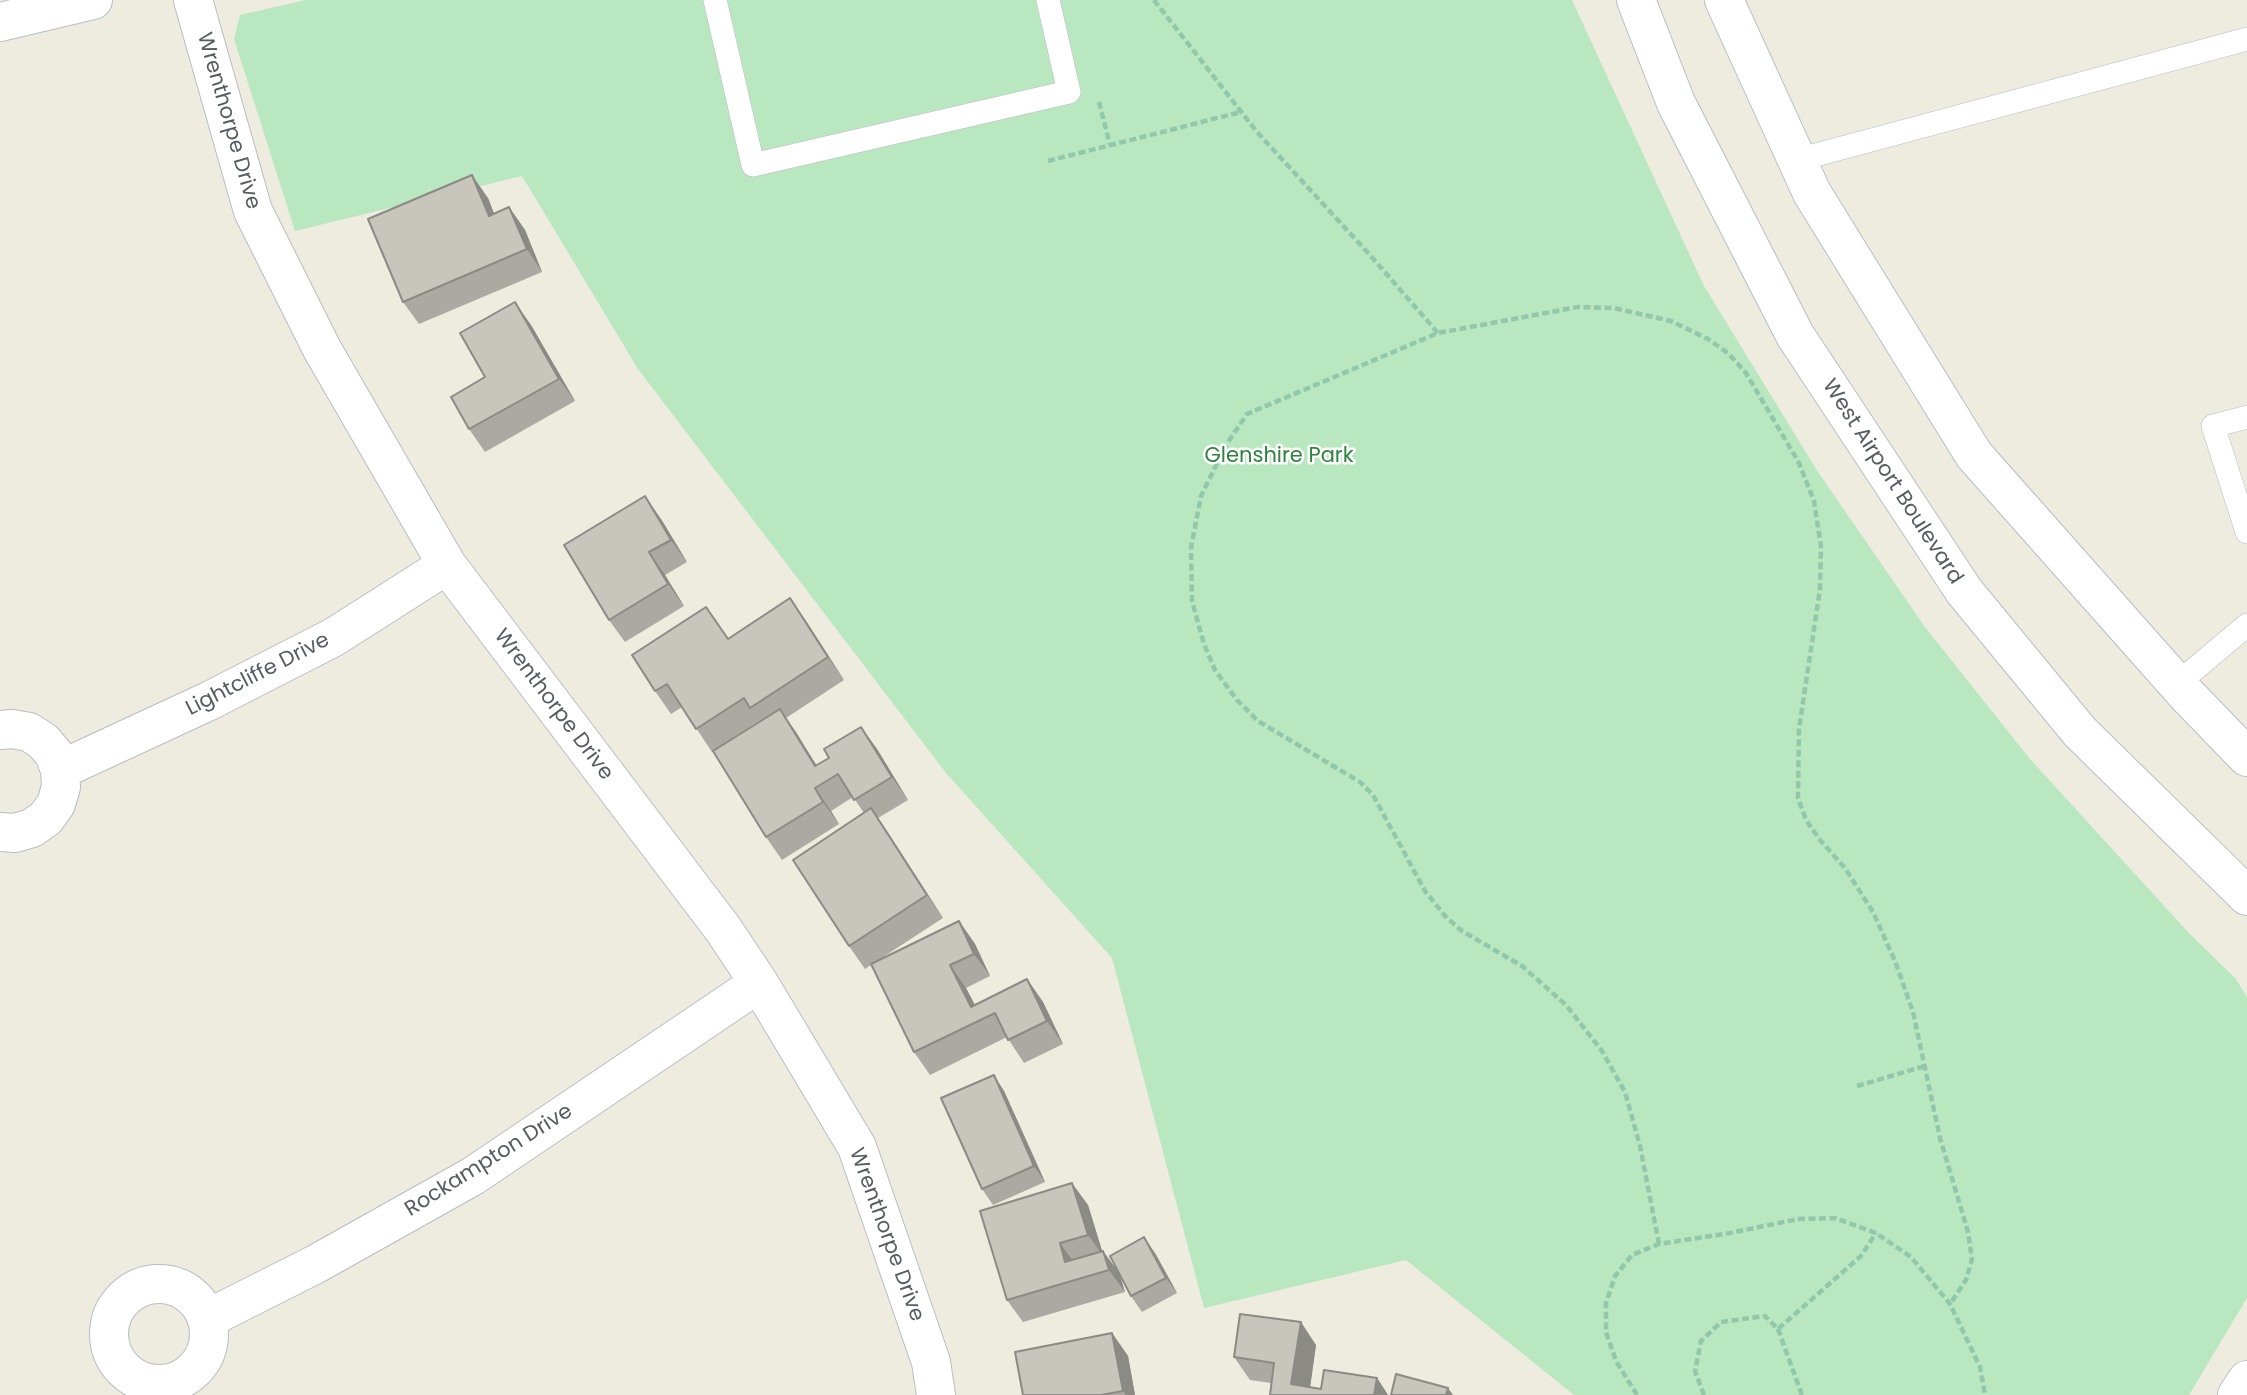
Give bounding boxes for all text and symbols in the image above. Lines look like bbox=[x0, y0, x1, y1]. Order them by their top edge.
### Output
street label: Wrenthorpe Drive bbox=[191, 30, 265, 212]
street label: West Airport Boulevard bbox=[1816, 375, 1968, 589]
park label: Glenshire Park bbox=[1205, 444, 1353, 470]
street label: Wrenthorpe Drive bbox=[488, 624, 618, 786]
street label: Lightcliffe Drive bbox=[182, 628, 334, 722]
street label: Rockampton Drive bbox=[401, 1099, 577, 1223]
street label: Wrenthorpe Drive bbox=[843, 1145, 929, 1325]

